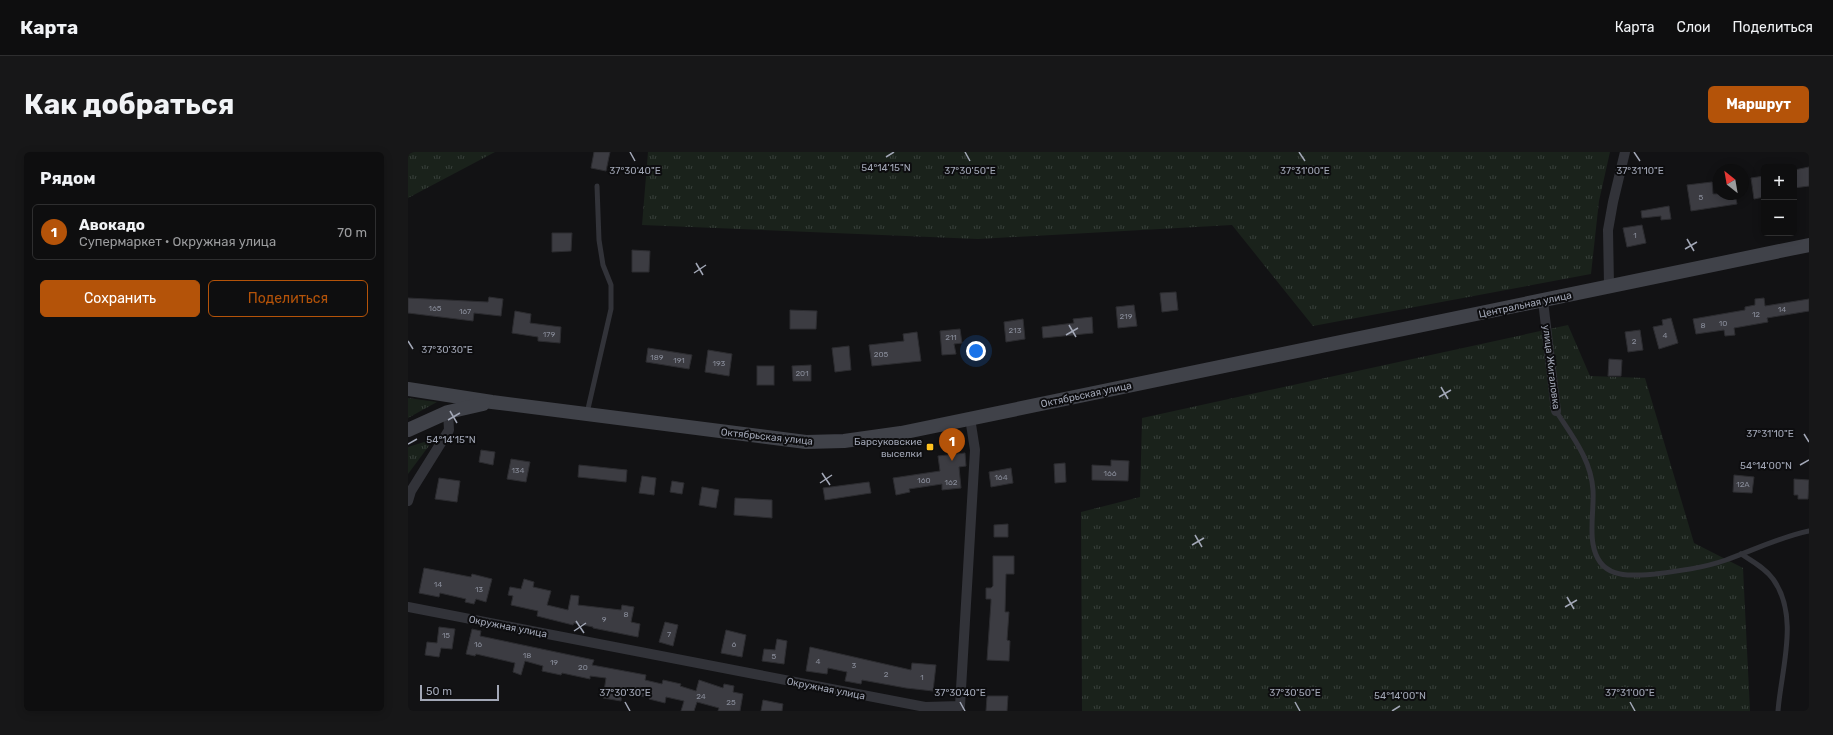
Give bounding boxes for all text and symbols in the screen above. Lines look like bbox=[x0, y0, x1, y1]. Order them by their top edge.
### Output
text: Карта bbox=[20, 16, 78, 39]
text: Карта bbox=[1615, 19, 1655, 36]
text: Слои bbox=[1677, 19, 1711, 36]
text: Поделиться bbox=[1733, 19, 1813, 36]
button: Маршрут bbox=[1708, 86, 1809, 123]
text: Как добраться bbox=[24, 88, 234, 121]
text: 54°14'15"N bbox=[861, 162, 911, 174]
north arrow bbox=[1713, 164, 1749, 200]
map controls bbox=[1761, 164, 1797, 236]
button: + bbox=[1761, 164, 1797, 200]
text: 37°30'40"E bbox=[609, 165, 661, 177]
text: 37°30'50"E bbox=[944, 165, 996, 177]
text: 37°31'00"E bbox=[1280, 165, 1330, 177]
text: 37°31'10"E bbox=[1616, 165, 1664, 177]
text: Рядом bbox=[40, 168, 96, 188]
house number: 5 bbox=[1699, 193, 1704, 202]
button: − bbox=[1761, 200, 1797, 236]
text: Авокадо bbox=[79, 216, 145, 234]
text: 1 bbox=[51, 225, 57, 240]
text: 70 m bbox=[337, 225, 367, 240]
house number: 1 bbox=[1633, 231, 1637, 240]
text: Супермаркет · Окружная улица bbox=[79, 234, 276, 249]
button: Сохранить bbox=[40, 280, 200, 317]
button: Поделиться bbox=[208, 280, 368, 317]
street label: Центральная улица bbox=[1478, 289, 1573, 321]
house number: 165 bbox=[429, 304, 442, 313]
house number: 14 bbox=[1778, 305, 1786, 314]
house number: 167 bbox=[459, 307, 471, 316]
house number: 12 bbox=[1752, 310, 1760, 319]
house number: 219 bbox=[1120, 312, 1133, 321]
house number: 10 bbox=[1719, 319, 1727, 328]
house number: 8 bbox=[1700, 321, 1706, 330]
street label: улица Жигаловка bbox=[1540, 324, 1562, 410]
house number: 213 bbox=[1009, 326, 1022, 335]
house number: 179 bbox=[543, 330, 555, 339]
house number: 4 bbox=[1663, 331, 1668, 340]
house number: 211 bbox=[945, 333, 957, 342]
house number: 2 bbox=[1632, 337, 1637, 346]
your location bbox=[966, 341, 986, 361]
text: 37°30'30"E bbox=[421, 344, 473, 356]
house number: 205 bbox=[874, 350, 889, 359]
house number: 189 bbox=[650, 353, 664, 362]
house number: 191 bbox=[673, 356, 685, 365]
house number: 193 bbox=[713, 359, 726, 368]
house number: 201 bbox=[795, 369, 809, 378]
street label: Октябрьская улица bbox=[1040, 379, 1133, 410]
street label: Октябрьская улица bbox=[720, 426, 814, 448]
pin: 1 bbox=[939, 428, 965, 461]
text: 37°31'10"E bbox=[1746, 428, 1794, 440]
text: 54°14'15"N bbox=[426, 434, 476, 446]
place label: Барсуковские выселки bbox=[854, 436, 922, 460]
marker: Барсуковские выселки bbox=[925, 442, 935, 452]
text: 54°14'00"N bbox=[1740, 460, 1792, 472]
house number: 134 bbox=[511, 466, 525, 475]
house number: 166 bbox=[1103, 469, 1117, 478]
house number: 164 bbox=[994, 473, 1008, 482]
house number: 160 bbox=[917, 476, 931, 485]
house number: 162 bbox=[945, 478, 958, 487]
house number: 12А bbox=[1736, 480, 1750, 489]
house number: 14 bbox=[434, 580, 442, 589]
house number: 13 bbox=[475, 585, 483, 594]
house number: 8 bbox=[623, 610, 629, 619]
street label: Окружная улица bbox=[468, 613, 548, 640]
house number: 9 bbox=[602, 615, 607, 624]
house number: 7 bbox=[667, 630, 671, 639]
house number: 15 bbox=[442, 631, 450, 640]
house number: 16 bbox=[474, 640, 482, 649]
house number: 6 bbox=[732, 640, 737, 649]
house number: 18 bbox=[523, 651, 531, 660]
house number: 5 bbox=[772, 652, 777, 661]
house number: 4 bbox=[816, 657, 821, 666]
house number: 19 bbox=[550, 658, 558, 667]
house number: 3 bbox=[852, 661, 857, 670]
house number: 20 bbox=[578, 663, 588, 672]
house number: 2 bbox=[884, 670, 889, 679]
house number: 1 bbox=[920, 673, 924, 682]
street label: Окружная улица bbox=[786, 675, 866, 702]
scale bar bbox=[420, 683, 499, 702]
text: 50 m bbox=[426, 685, 452, 698]
text: 37°30'30"E bbox=[599, 687, 651, 699]
text: 37°30'40"E bbox=[934, 687, 986, 699]
text: 37°30'50"E bbox=[1269, 687, 1321, 699]
text: 37°31'00"E bbox=[1605, 687, 1655, 699]
text: 54°14'00"N bbox=[1374, 690, 1426, 702]
house number: 24 bbox=[696, 692, 706, 701]
house number: 25 bbox=[726, 698, 736, 707]

